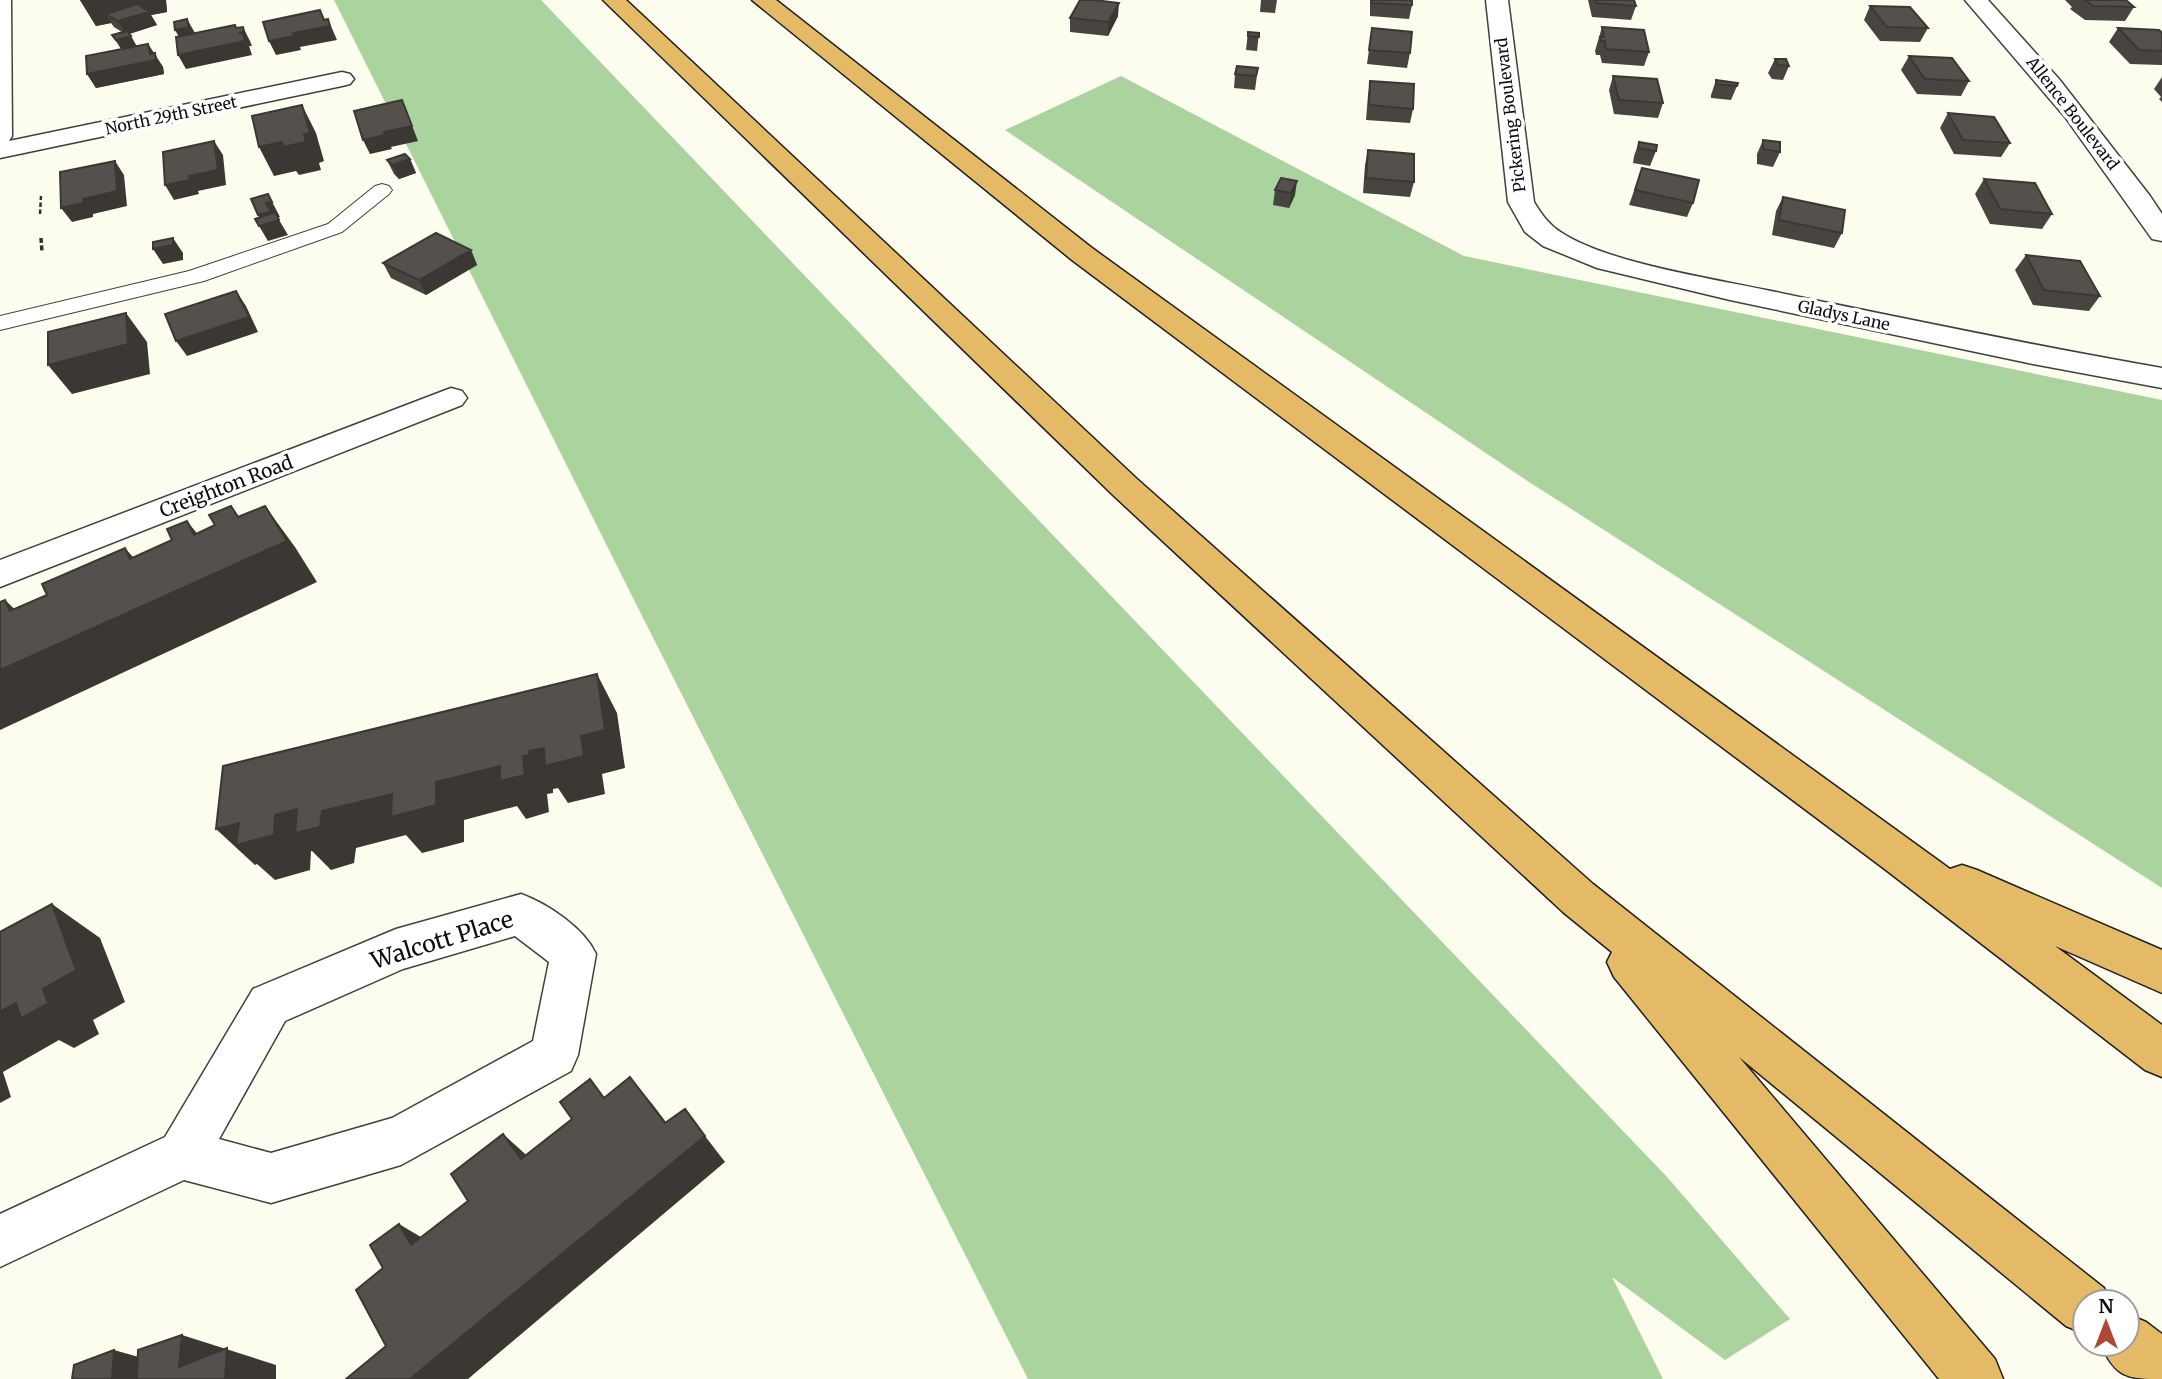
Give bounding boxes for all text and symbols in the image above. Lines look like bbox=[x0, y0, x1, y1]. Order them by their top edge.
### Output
street label: Pickering Boulevard bbox=[1491, 36, 1529, 193]
street label: Allence Boulevard bbox=[2022, 52, 2124, 174]
street label: North 29th Street bbox=[103, 91, 240, 139]
street label: Gladys Lane bbox=[1796, 295, 1892, 335]
street label: Creighton Road bbox=[156, 450, 296, 522]
street label: Walcott Place bbox=[366, 904, 517, 975]
north arrow bbox=[2071, 1288, 2141, 1358]
text: N bbox=[2098, 1294, 2114, 1318]

